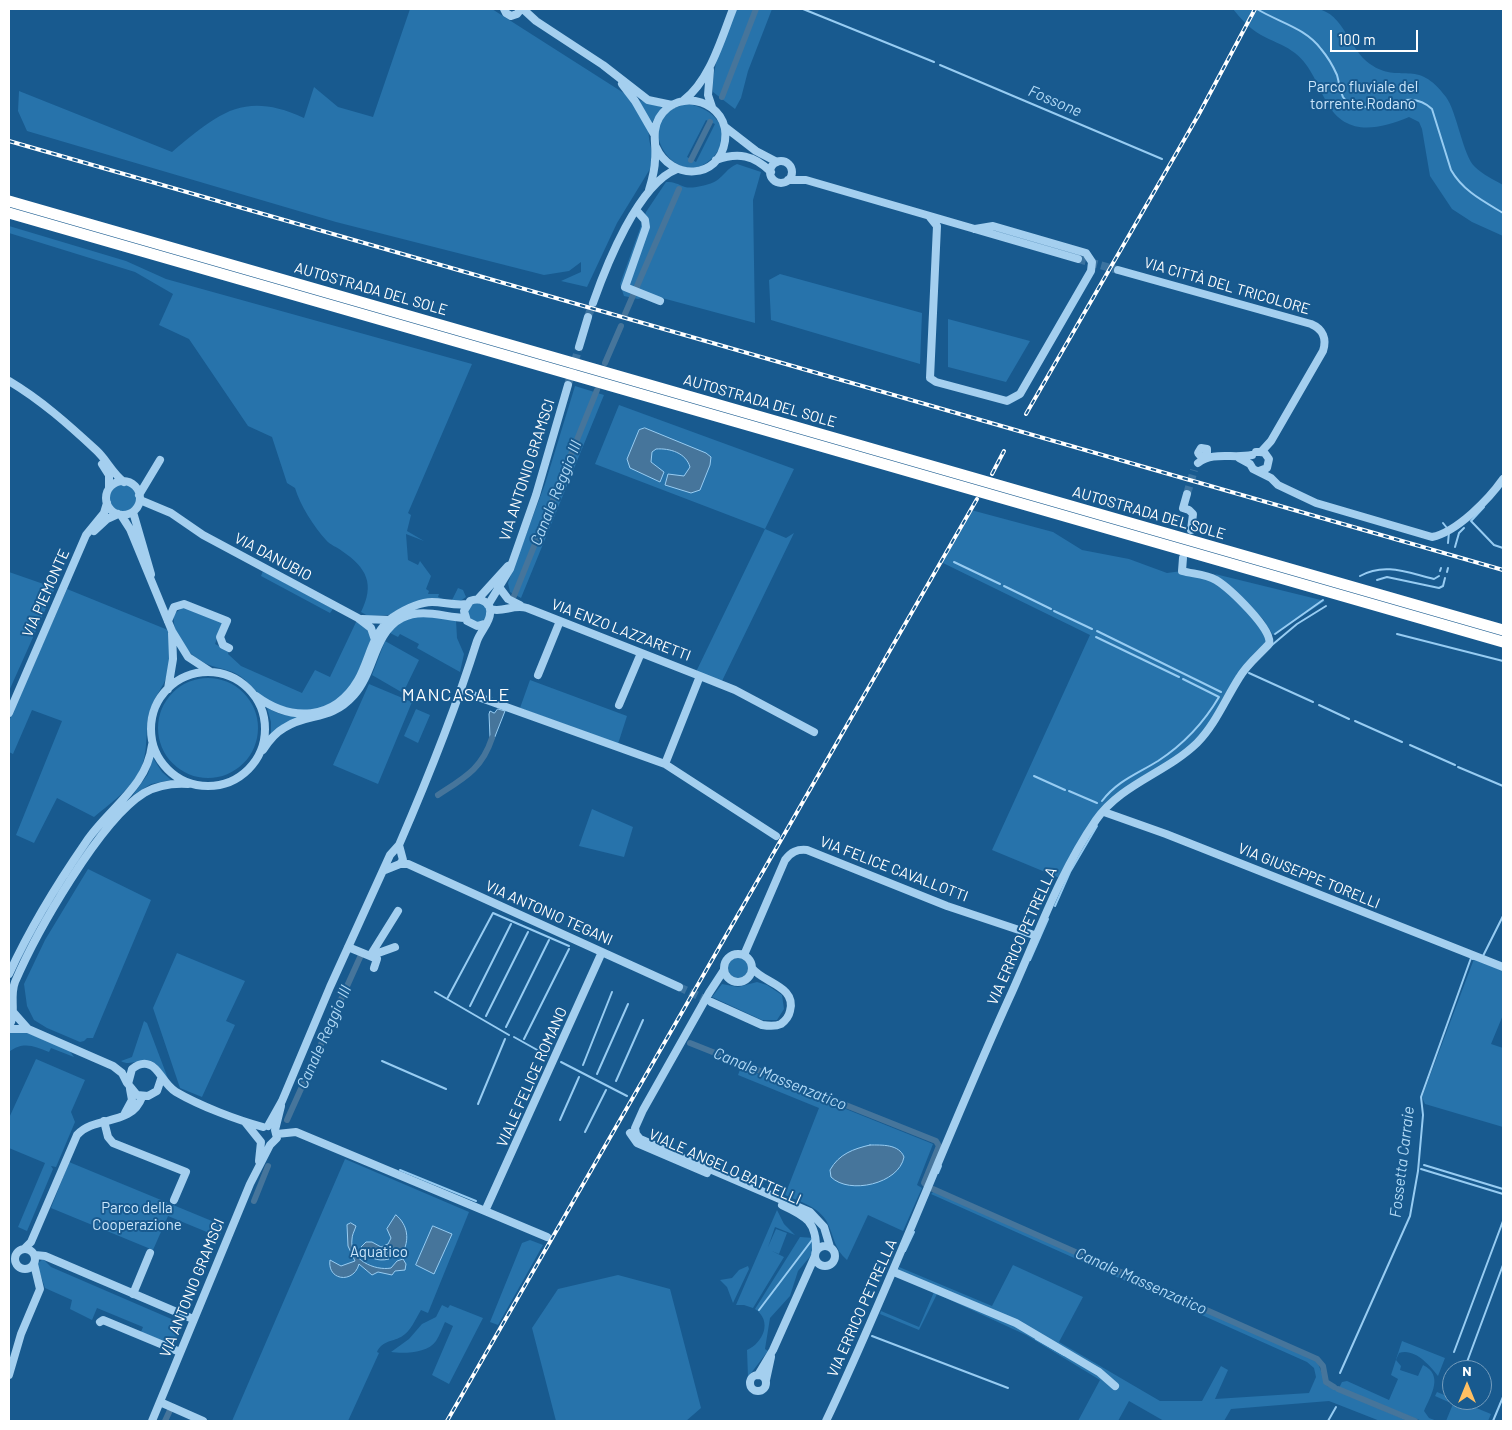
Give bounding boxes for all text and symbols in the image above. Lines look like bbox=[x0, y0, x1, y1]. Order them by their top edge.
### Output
scale bar bbox=[1332, 20, 1420, 52]
text: 100 m bbox=[1338, 30, 1376, 48]
park label: Parco fluviale del torrente Rodano bbox=[1308, 78, 1418, 113]
water label: Fossone bbox=[1025, 81, 1085, 121]
street label: VIA CITTÀ DEL TRICOLORE bbox=[1142, 254, 1312, 318]
street label: AUTOSTRADA DEL SOLE bbox=[292, 259, 450, 319]
street label: AUTOSTRADA DEL SOLE bbox=[681, 371, 839, 431]
street label: VIA ANTONIO GRAMSCI bbox=[496, 397, 558, 543]
water label: Canale Reggio III bbox=[526, 438, 586, 548]
street label: AUTOSTRADA DEL SOLE bbox=[1070, 483, 1228, 543]
street label: VIA DANUBIO bbox=[231, 529, 315, 585]
street label: VIA PIEMONTE bbox=[19, 546, 73, 640]
street label: VIA ENZO LAZZARETTI bbox=[549, 595, 693, 665]
district label: MANCASALE bbox=[401, 684, 511, 706]
street label: VIA FELICE CAVALLOTTI bbox=[817, 832, 971, 906]
street label: VIA GIUSEPPE TORELLI bbox=[1235, 839, 1383, 913]
street label: VIA ERRICO PETRELLA bbox=[983, 864, 1061, 1008]
street label: VIA ANTONIO TEGANI bbox=[483, 877, 615, 949]
water label: Canale Reggio III bbox=[293, 982, 355, 1092]
street label: VIALE FELICE ROMANO bbox=[493, 1004, 571, 1150]
water label: Canale Massenzatico bbox=[711, 1044, 849, 1114]
water label: Fossetta Carraie bbox=[1386, 1105, 1418, 1219]
street label: VIALE ANGELO BATTELLI bbox=[646, 1125, 804, 1209]
park label: Parco della Cooperazione bbox=[92, 1199, 182, 1234]
street label: VIA ANTONIO GRAMSCI bbox=[156, 1216, 228, 1360]
street label: VIA ERRICO PETRELLA bbox=[823, 1236, 901, 1380]
park label: Aquatico bbox=[350, 1243, 408, 1261]
water label: Canale Massenzatico bbox=[1072, 1243, 1210, 1319]
north arrow bbox=[1442, 1360, 1492, 1410]
text: N bbox=[1462, 1362, 1472, 1379]

